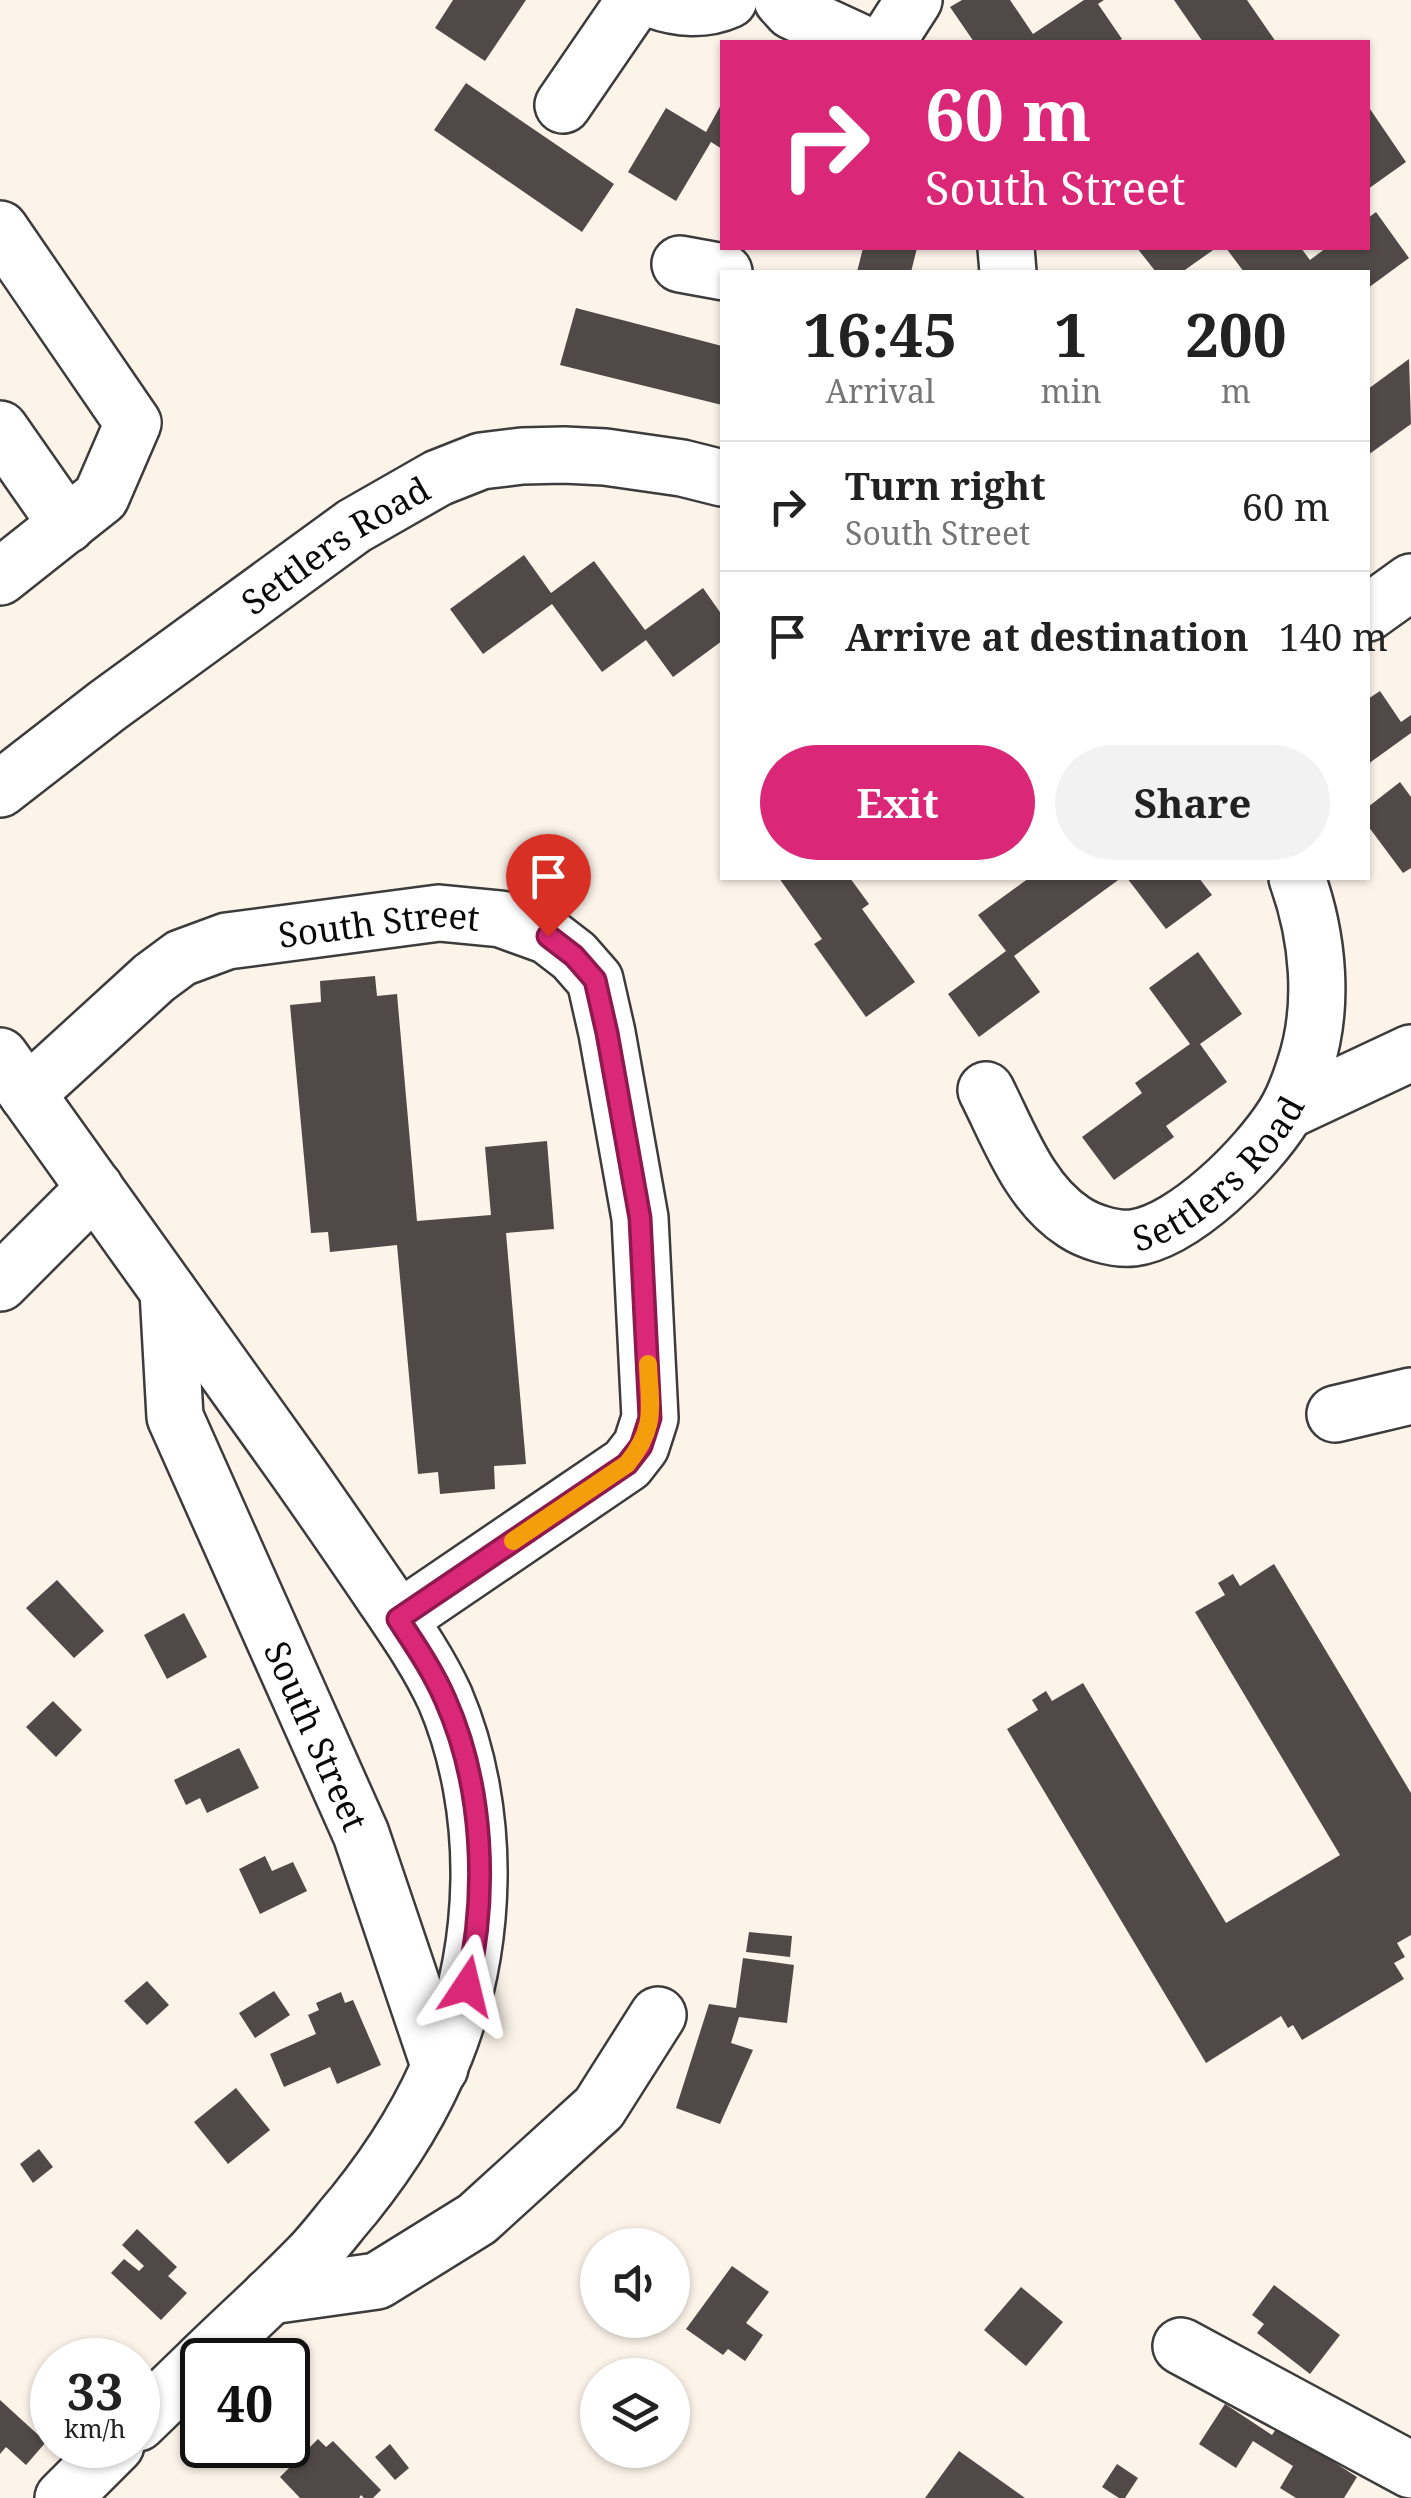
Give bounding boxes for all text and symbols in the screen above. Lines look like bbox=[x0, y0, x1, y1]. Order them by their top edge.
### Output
text: 60 m bbox=[925, 66, 1091, 162]
icon: right bbox=[760, 80, 890, 210]
text: South Street bbox=[925, 157, 1186, 218]
text: 16:45 bbox=[803, 293, 957, 375]
text: 1 bbox=[1054, 293, 1088, 375]
text: 200 bbox=[1185, 293, 1287, 375]
text: Arrival bbox=[826, 369, 935, 412]
text: min bbox=[1041, 369, 1102, 412]
text: m bbox=[1221, 369, 1251, 412]
text: Turn right bbox=[845, 459, 1046, 511]
street label: Settlers Road bbox=[231, 464, 438, 624]
icon: right bbox=[760, 479, 815, 534]
text: 60 m bbox=[1242, 480, 1330, 532]
text: South Street bbox=[845, 511, 1030, 554]
icon: arrive bbox=[760, 609, 815, 664]
text: Arrive at destination bbox=[845, 610, 1249, 662]
text: 140 m bbox=[1279, 610, 1388, 662]
button: Exit bbox=[760, 745, 1035, 860]
button: Share bbox=[1055, 745, 1330, 860]
pin bbox=[506, 834, 591, 937]
icon: arrive bbox=[521, 849, 576, 904]
street label: South Street bbox=[275, 889, 482, 957]
street label: Settlers Road bbox=[1127, 1087, 1314, 1261]
street label: South Street bbox=[254, 1633, 380, 1838]
position arrow bbox=[415, 1934, 519, 2038]
map controls bbox=[580, 2228, 690, 2468]
button: sound bbox=[580, 2228, 690, 2338]
speed limit sign: 40 bbox=[180, 2338, 310, 2468]
text: 33 bbox=[67, 2357, 123, 2425]
button: layers bbox=[580, 2358, 690, 2468]
text: km/h bbox=[64, 2411, 126, 2445]

